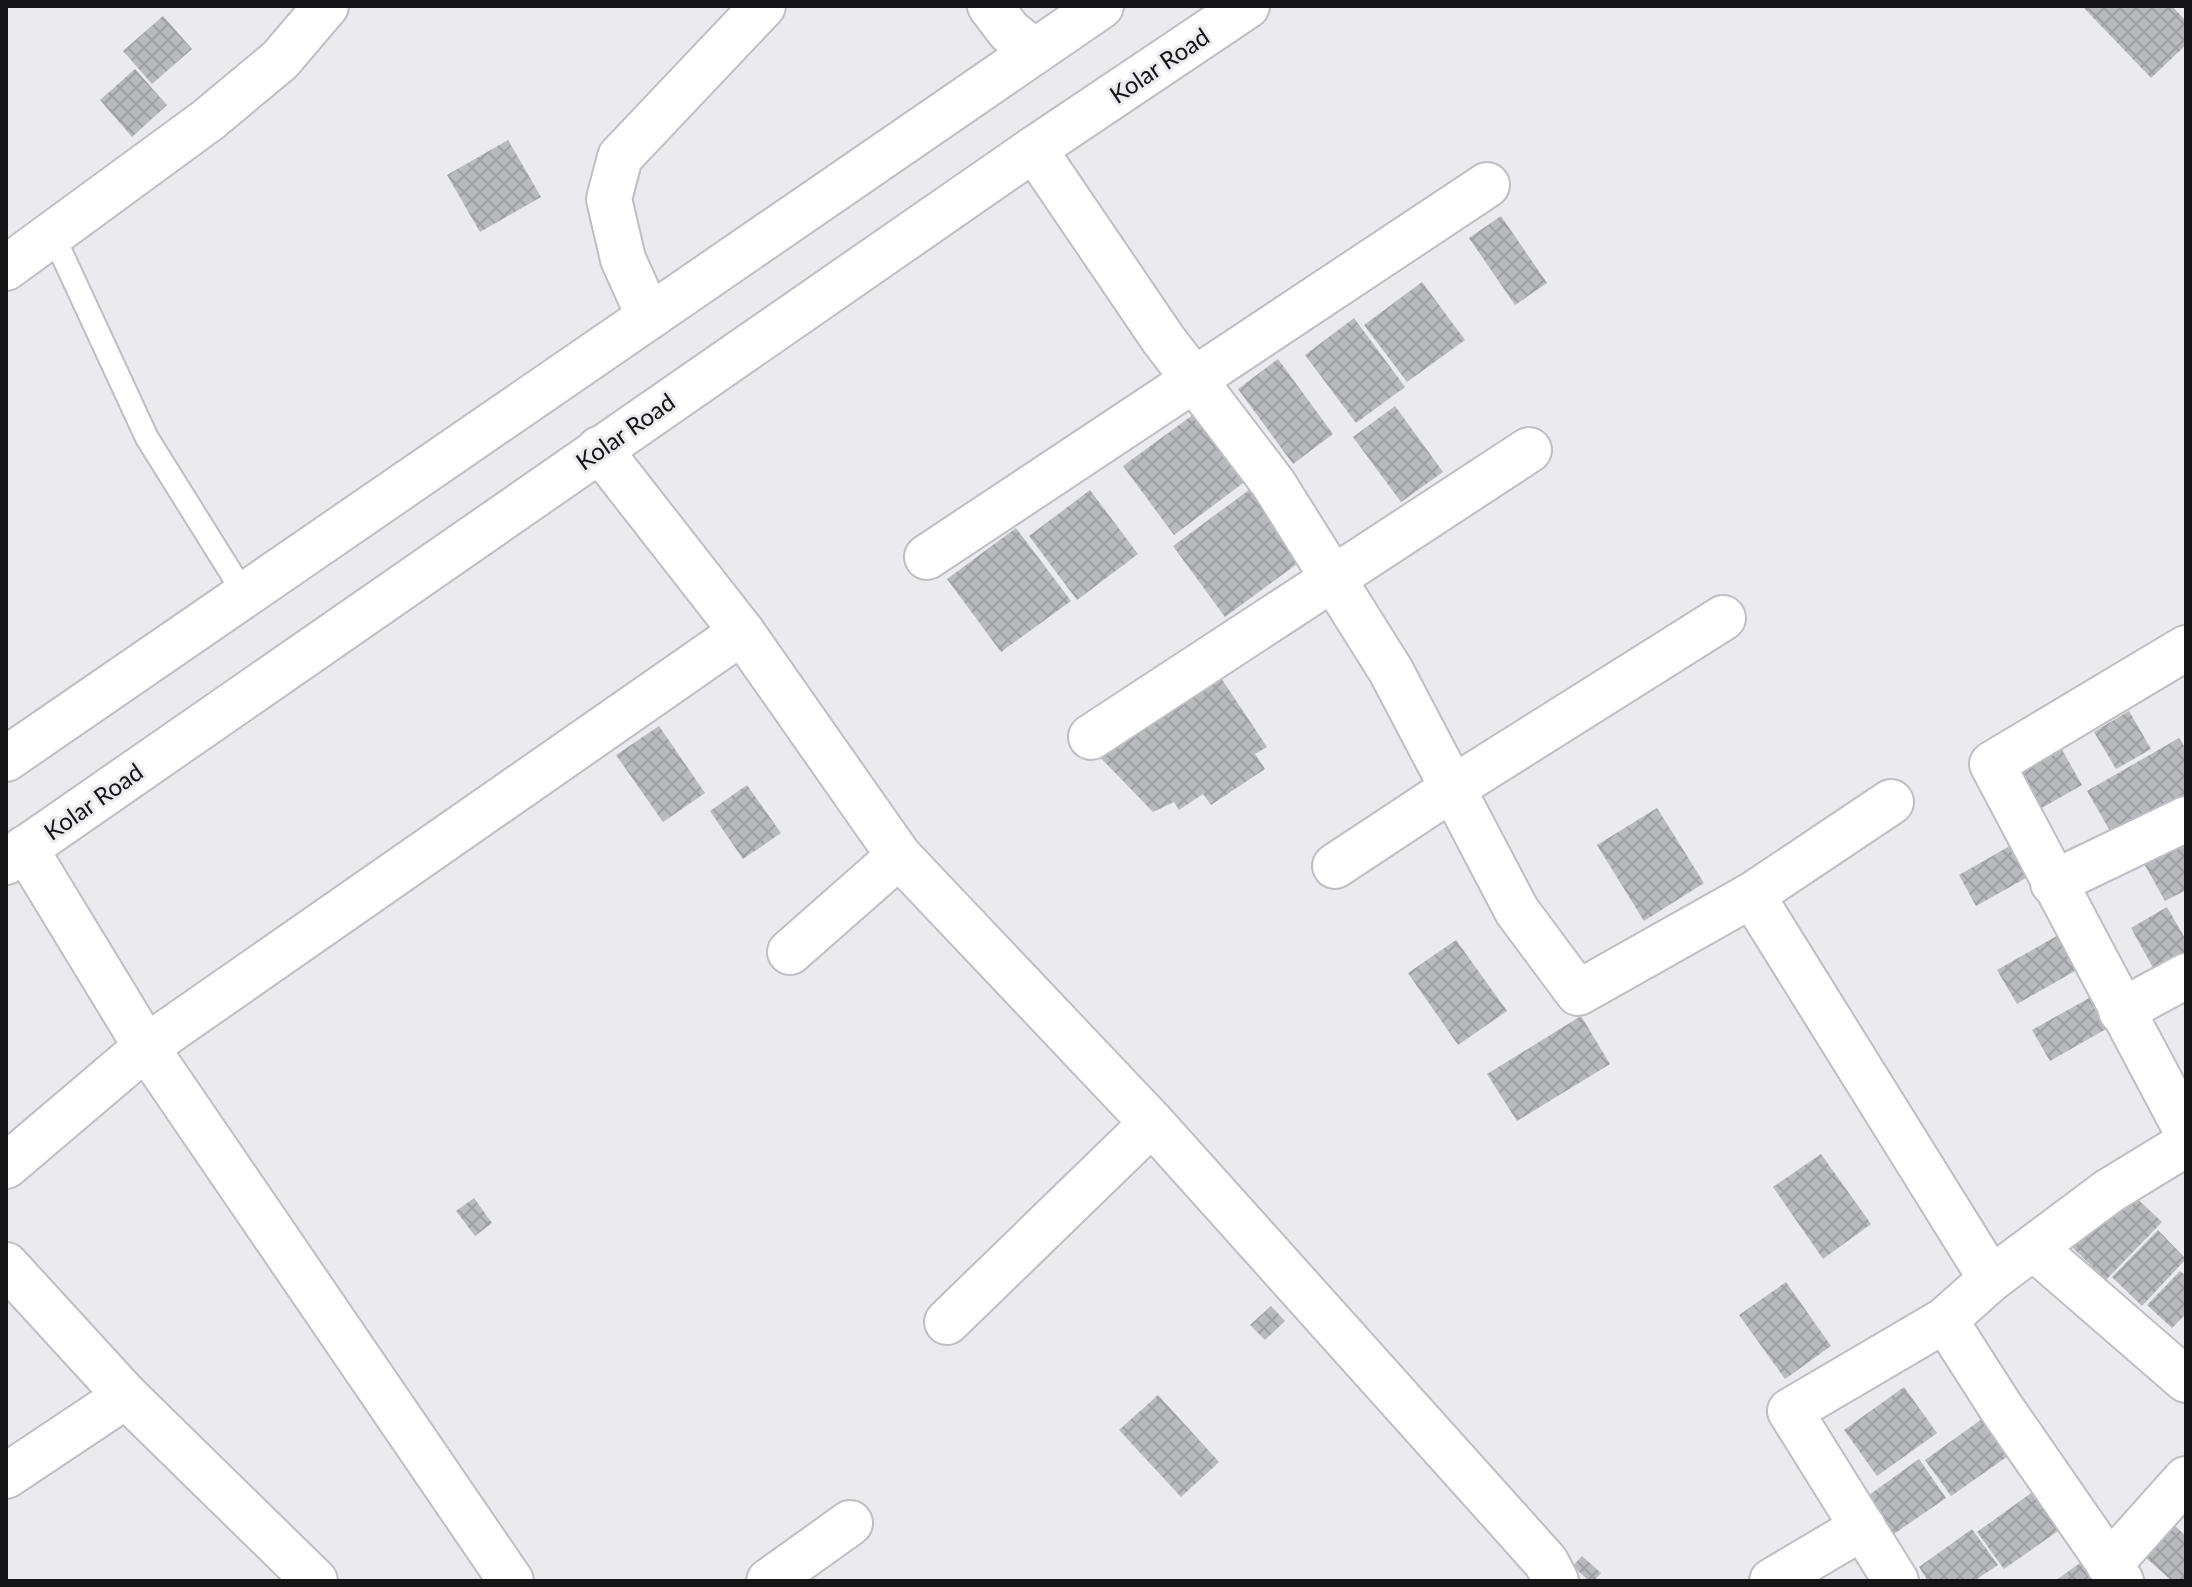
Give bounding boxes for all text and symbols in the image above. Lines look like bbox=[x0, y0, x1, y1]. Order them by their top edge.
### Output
street label: Kolar Road bbox=[1104, 21, 1214, 109]
street label: Kolar Road bbox=[570, 386, 680, 476]
street label: Kolar Road bbox=[38, 756, 148, 846]

